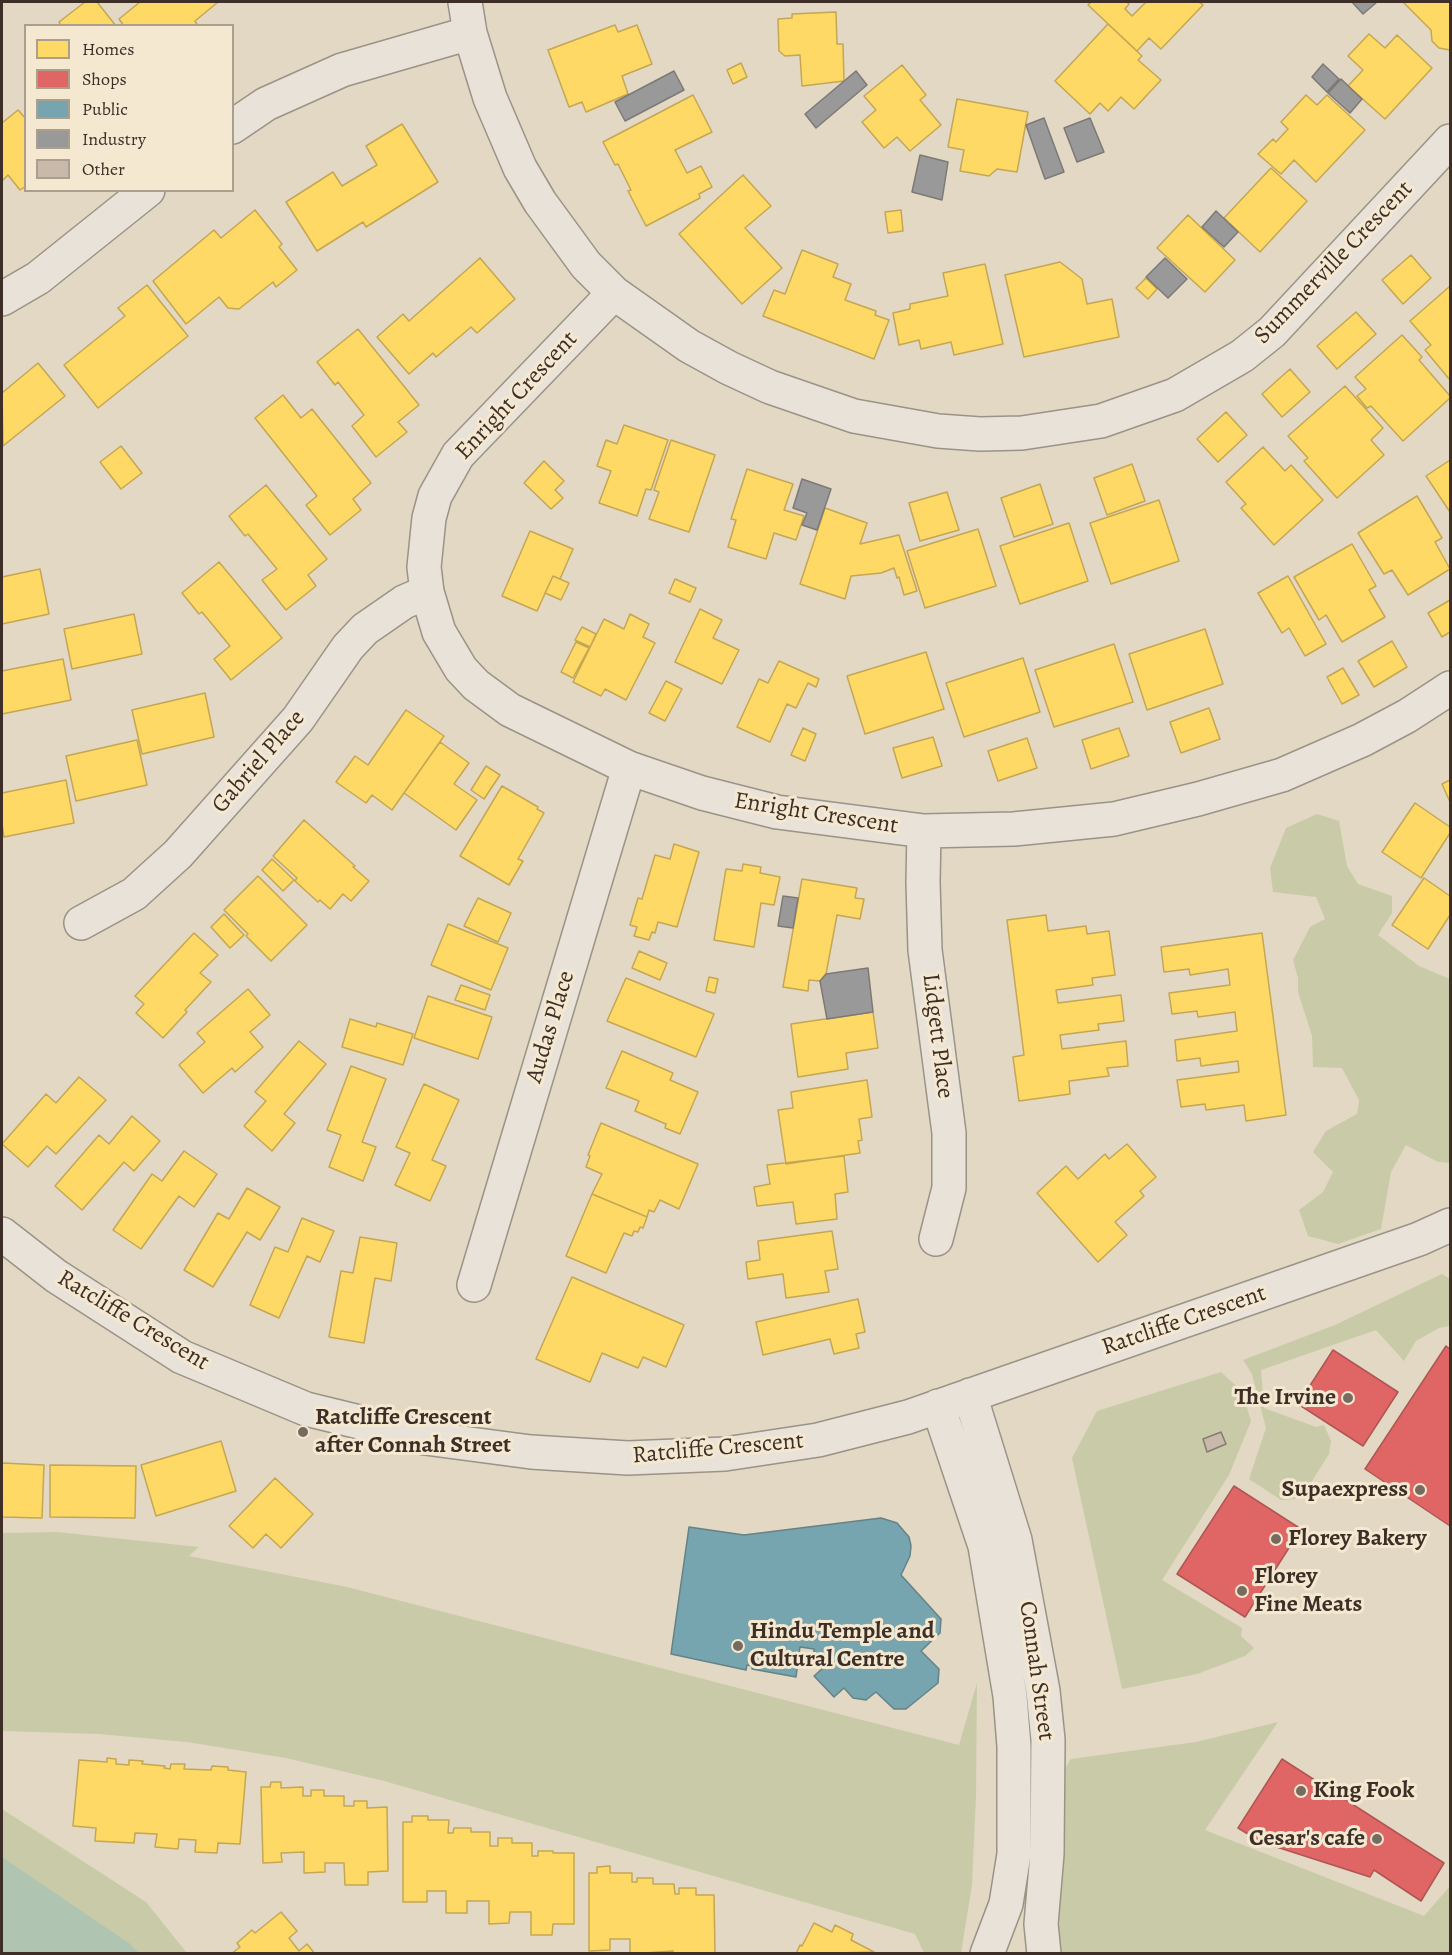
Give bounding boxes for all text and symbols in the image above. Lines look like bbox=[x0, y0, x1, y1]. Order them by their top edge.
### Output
legend bbox=[24, 24, 234, 192]
text: Homes bbox=[82, 37, 134, 61]
text: Shops bbox=[82, 67, 127, 91]
text: Public bbox=[82, 97, 128, 121]
text: Industry bbox=[82, 127, 146, 151]
text: Other bbox=[82, 157, 125, 181]
street label: Summerville Crescent bbox=[1249, 175, 1419, 351]
street label: Enright Crescent bbox=[450, 326, 584, 466]
street label: Gabriel Place bbox=[206, 705, 312, 819]
street label: Enright Crescent bbox=[732, 787, 900, 841]
street label: Audas Place bbox=[520, 967, 582, 1087]
street label: Lidgett Place bbox=[915, 972, 959, 1100]
street label: Ratcliffe Crescent bbox=[52, 1264, 214, 1378]
street label: Ratcliffe Crescent bbox=[1098, 1279, 1270, 1363]
place label: The Irvine bbox=[1235, 1384, 1336, 1412]
marker: The Irvine bbox=[1341, 1391, 1355, 1405]
place label: Ratcliffe Crescent after Connah Street bbox=[315, 1404, 511, 1460]
marker: Ratcliffe Crescent after Connah Street bbox=[296, 1425, 310, 1439]
street label: Ratcliffe Crescent bbox=[631, 1427, 805, 1471]
place label: Supaexpress bbox=[1282, 1476, 1408, 1504]
marker: Supaexpress bbox=[1413, 1483, 1427, 1497]
place label: Florey Bakery bbox=[1288, 1525, 1427, 1553]
marker: Florey Bakery bbox=[1269, 1532, 1283, 1546]
place label: Florey Fine Meats bbox=[1254, 1563, 1362, 1619]
marker: Florey Fine Meats bbox=[1235, 1584, 1249, 1598]
street label: Connah Street bbox=[1012, 1599, 1060, 1743]
place label: Hindu Temple and Cultural Centre bbox=[750, 1618, 935, 1674]
marker: Hindu Temple and Cultural Centre bbox=[731, 1639, 745, 1653]
place label: King Fook bbox=[1313, 1777, 1414, 1805]
marker: King Fook bbox=[1294, 1784, 1308, 1798]
place label: Cesar's cafe bbox=[1249, 1825, 1365, 1853]
marker: Cesar's cafe bbox=[1370, 1832, 1384, 1846]

